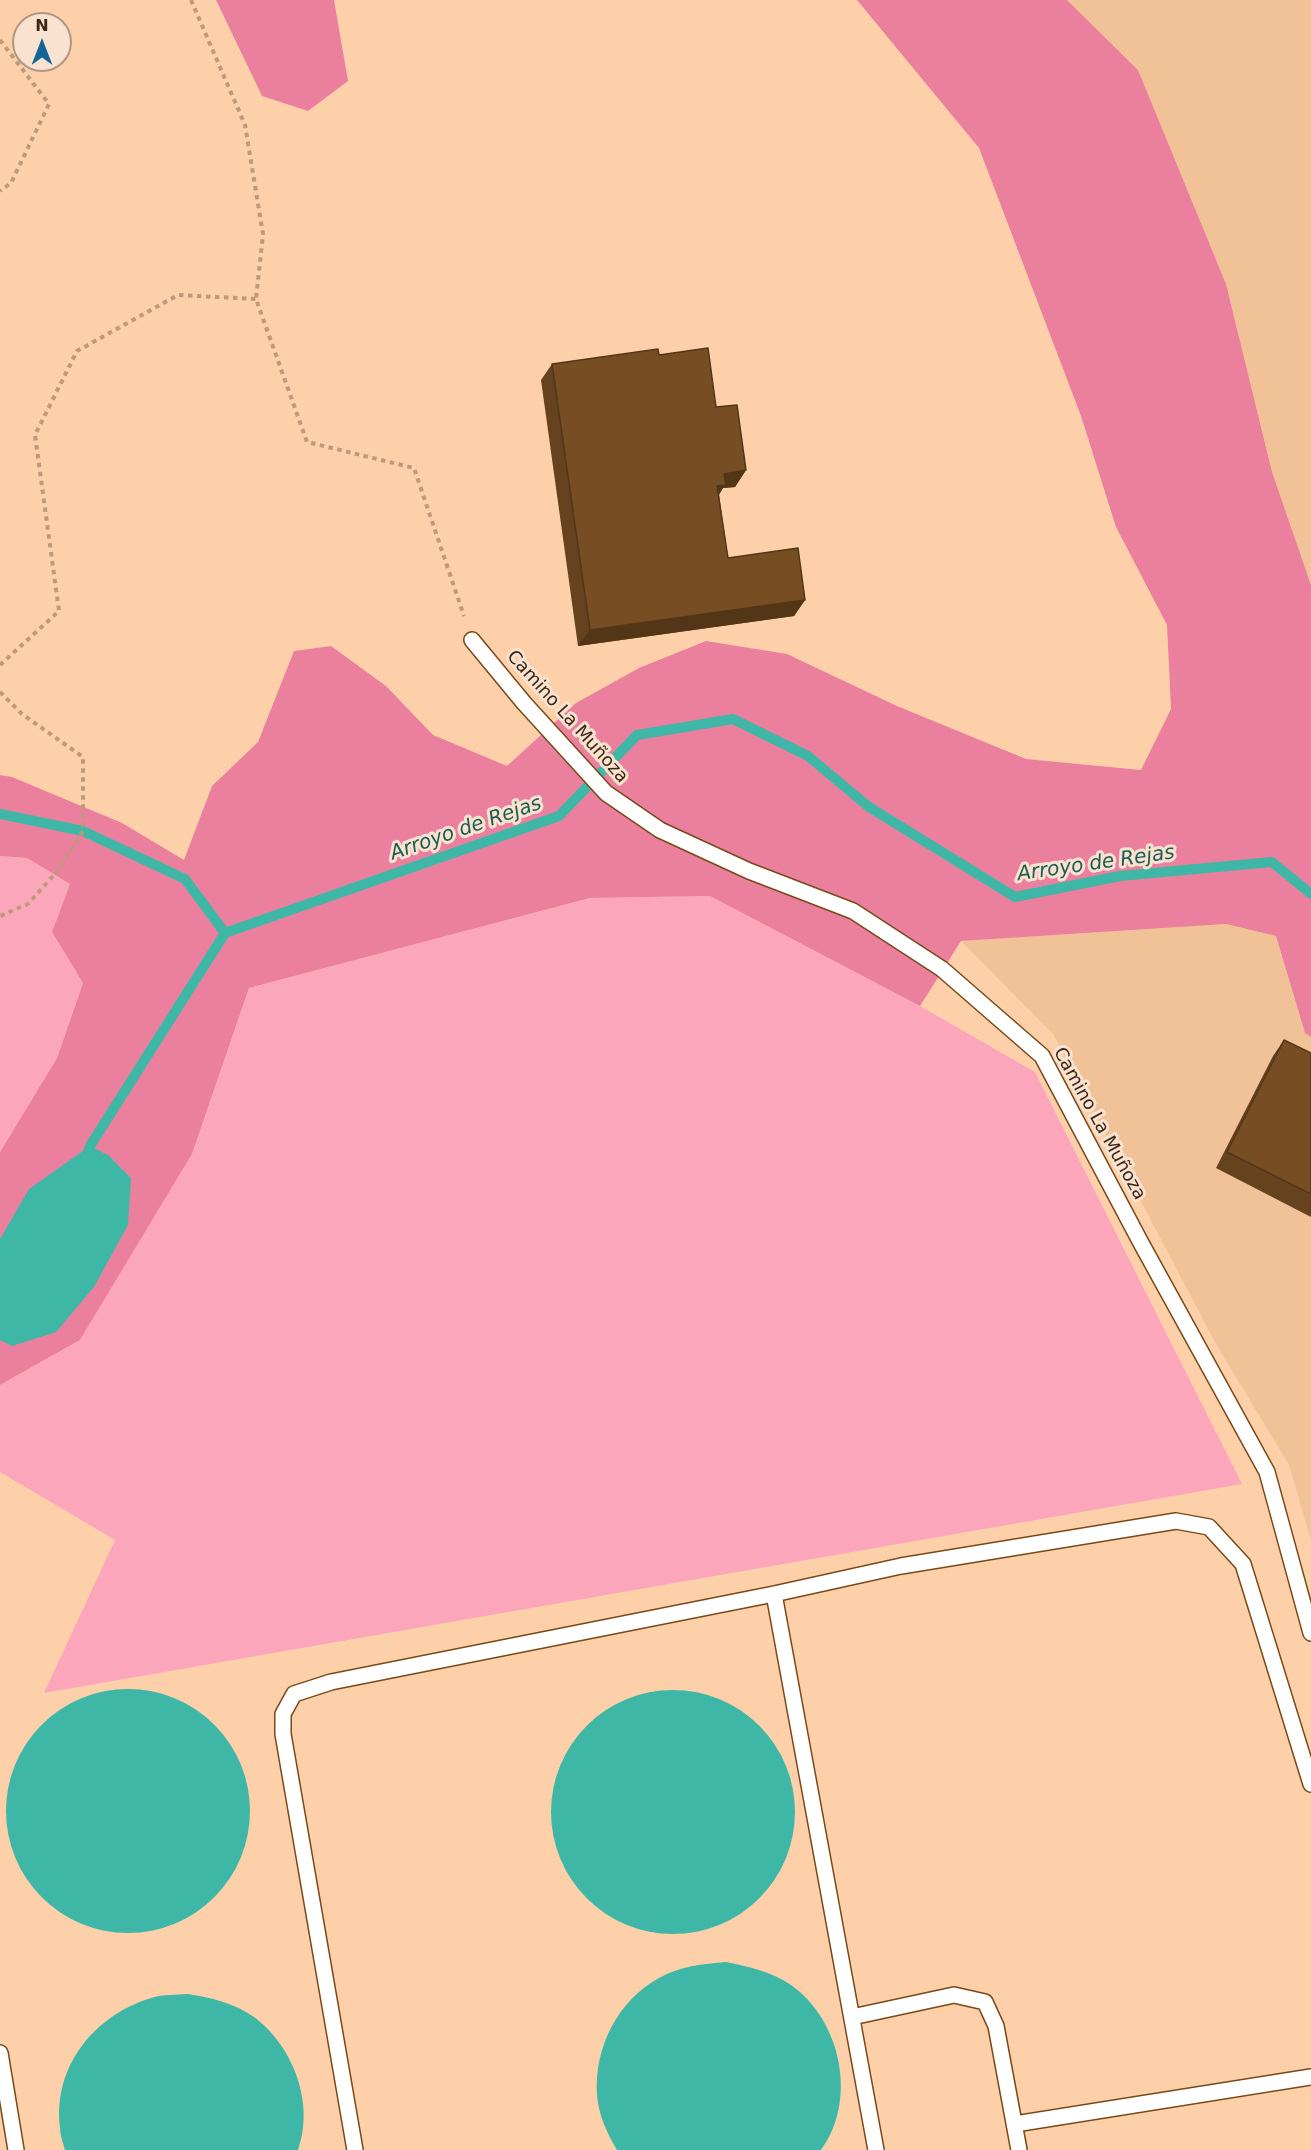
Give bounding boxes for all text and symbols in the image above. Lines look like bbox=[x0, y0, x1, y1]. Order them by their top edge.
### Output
north arrow bbox=[12, 12, 72, 72]
text: N bbox=[35, 16, 49, 35]
street label: Camino La Muñoza bbox=[502, 646, 632, 788]
water label: Arroyo de Rejas bbox=[387, 792, 545, 866]
water label: Arroyo de Rejas bbox=[1016, 841, 1176, 887]
street label: Camino La Muñoza bbox=[1048, 1044, 1150, 1204]

